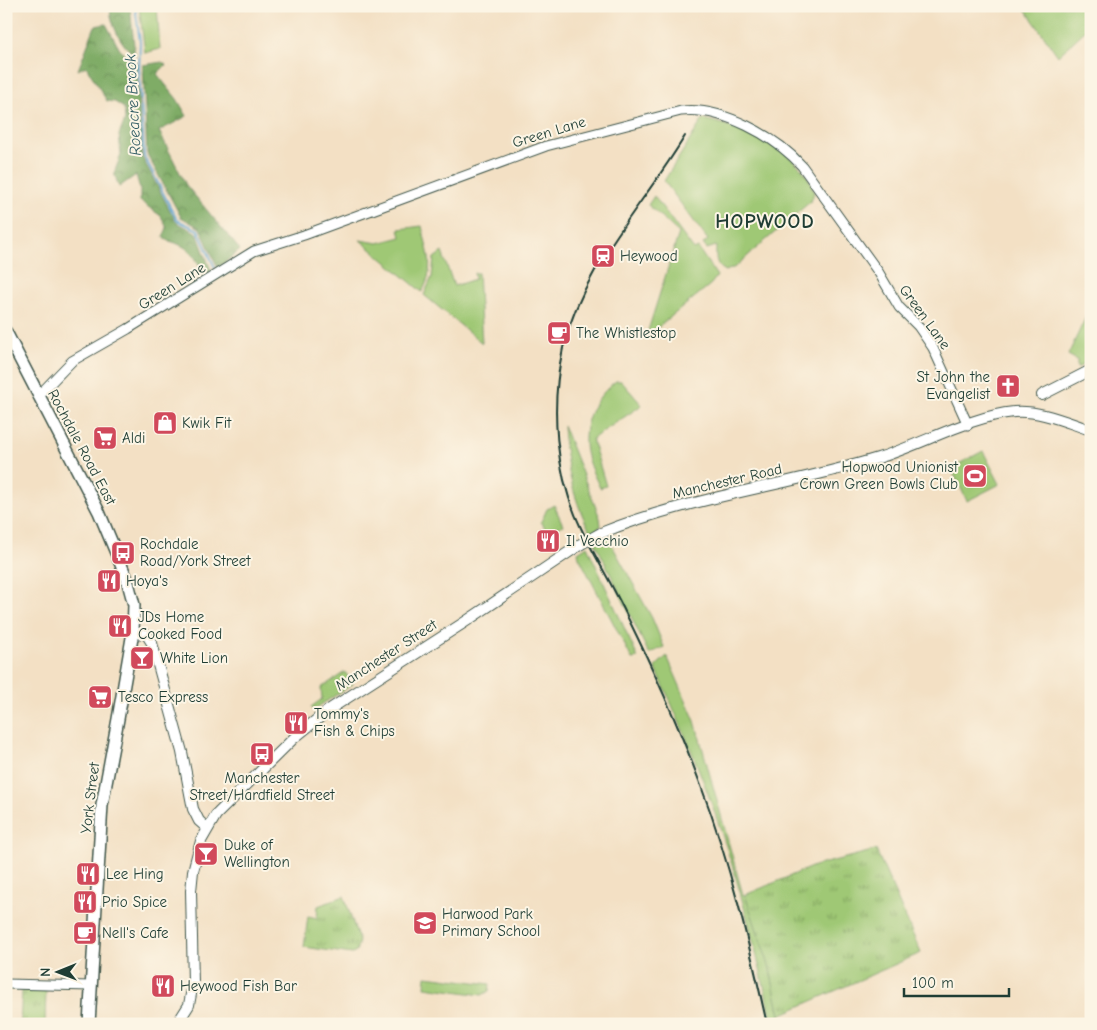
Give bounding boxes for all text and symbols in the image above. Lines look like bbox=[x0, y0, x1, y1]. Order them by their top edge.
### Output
water label: Roeacre Brook bbox=[121, 53, 145, 156]
street label: Green Lane bbox=[510, 112, 588, 152]
district label: HOPWOOD bbox=[715, 210, 815, 233]
station icon: Heywood bbox=[590, 243, 616, 269]
place label: Heywood bbox=[620, 247, 678, 265]
street label: Green Lane bbox=[135, 258, 209, 314]
street label: Green Lane bbox=[896, 281, 955, 353]
cafe icon: The Whistlestop bbox=[546, 320, 572, 346]
place label: The Whistlestop bbox=[576, 324, 676, 342]
place label: St John the Evangelist bbox=[916, 368, 991, 403]
church icon: St John the Evangelist bbox=[995, 373, 1021, 399]
street label: Rochdale Road East bbox=[44, 386, 120, 508]
shop icon: Kwik Fit bbox=[152, 410, 178, 436]
place label: Kwik Fit bbox=[182, 414, 232, 432]
supermarket icon: Aldi bbox=[92, 425, 118, 451]
place label: Aldi bbox=[122, 429, 145, 447]
place label: Hopwood Unionist Crown Green Bowls Club bbox=[799, 458, 959, 493]
street label: Manchester Road bbox=[670, 460, 784, 502]
sports icon: Hopwood Unionist Crown Green Bowls Club bbox=[962, 463, 988, 489]
restaurant icon: Il Vecchio bbox=[535, 528, 561, 554]
place label: Il Vecchio bbox=[566, 532, 629, 550]
place label: Rochdale Road/York Street bbox=[140, 535, 251, 570]
bus stop icon: Rochdale Road/York Street bbox=[110, 540, 136, 566]
restaurant icon: Hoya's bbox=[96, 568, 122, 594]
place label: Hoya's bbox=[126, 572, 168, 590]
place label: JDs Home Cooked Food bbox=[138, 608, 222, 643]
restaurant icon: JDs Home Cooked Food bbox=[107, 613, 133, 639]
street label: Manchester Street bbox=[332, 615, 441, 695]
bar icon: White Lion bbox=[129, 645, 155, 671]
place label: White Lion bbox=[160, 649, 228, 667]
supermarket icon: Tesco Express bbox=[87, 684, 113, 710]
place label: Tesco Express bbox=[118, 688, 208, 706]
place label: Tommy's Fish & Chips bbox=[314, 705, 395, 740]
restaurant icon: Tommy's Fish & Chips bbox=[283, 710, 309, 736]
bus stop icon: Manchester Street/Hardfield Street bbox=[249, 741, 275, 767]
street label: York Street bbox=[77, 761, 103, 835]
place label: Manchester Street/Hardfield Street bbox=[189, 769, 335, 804]
place label: Duke of Wellington bbox=[224, 836, 290, 871]
bar icon: Duke of Wellington bbox=[193, 841, 219, 867]
restaurant icon: Lee Hing bbox=[75, 861, 101, 887]
place label: Lee Hing bbox=[106, 865, 164, 883]
restaurant icon: Prio Spice bbox=[72, 889, 98, 915]
place label: Prio Spice bbox=[102, 893, 168, 911]
place label: Harwood Park Primary School bbox=[442, 905, 540, 940]
school or university icon: Harwood Park Primary School bbox=[412, 910, 438, 936]
cafe icon: Nell's Cafe bbox=[72, 920, 98, 946]
place label: Nell's Cafe bbox=[102, 924, 169, 942]
north arrow bbox=[32, 948, 82, 998]
scale bar bbox=[904, 965, 1010, 997]
text: N bbox=[37, 968, 54, 977]
restaurant icon: Heywood Fish Bar bbox=[150, 973, 176, 999]
text: 100 m bbox=[912, 974, 954, 992]
place label: Heywood Fish Bar bbox=[180, 977, 297, 995]

